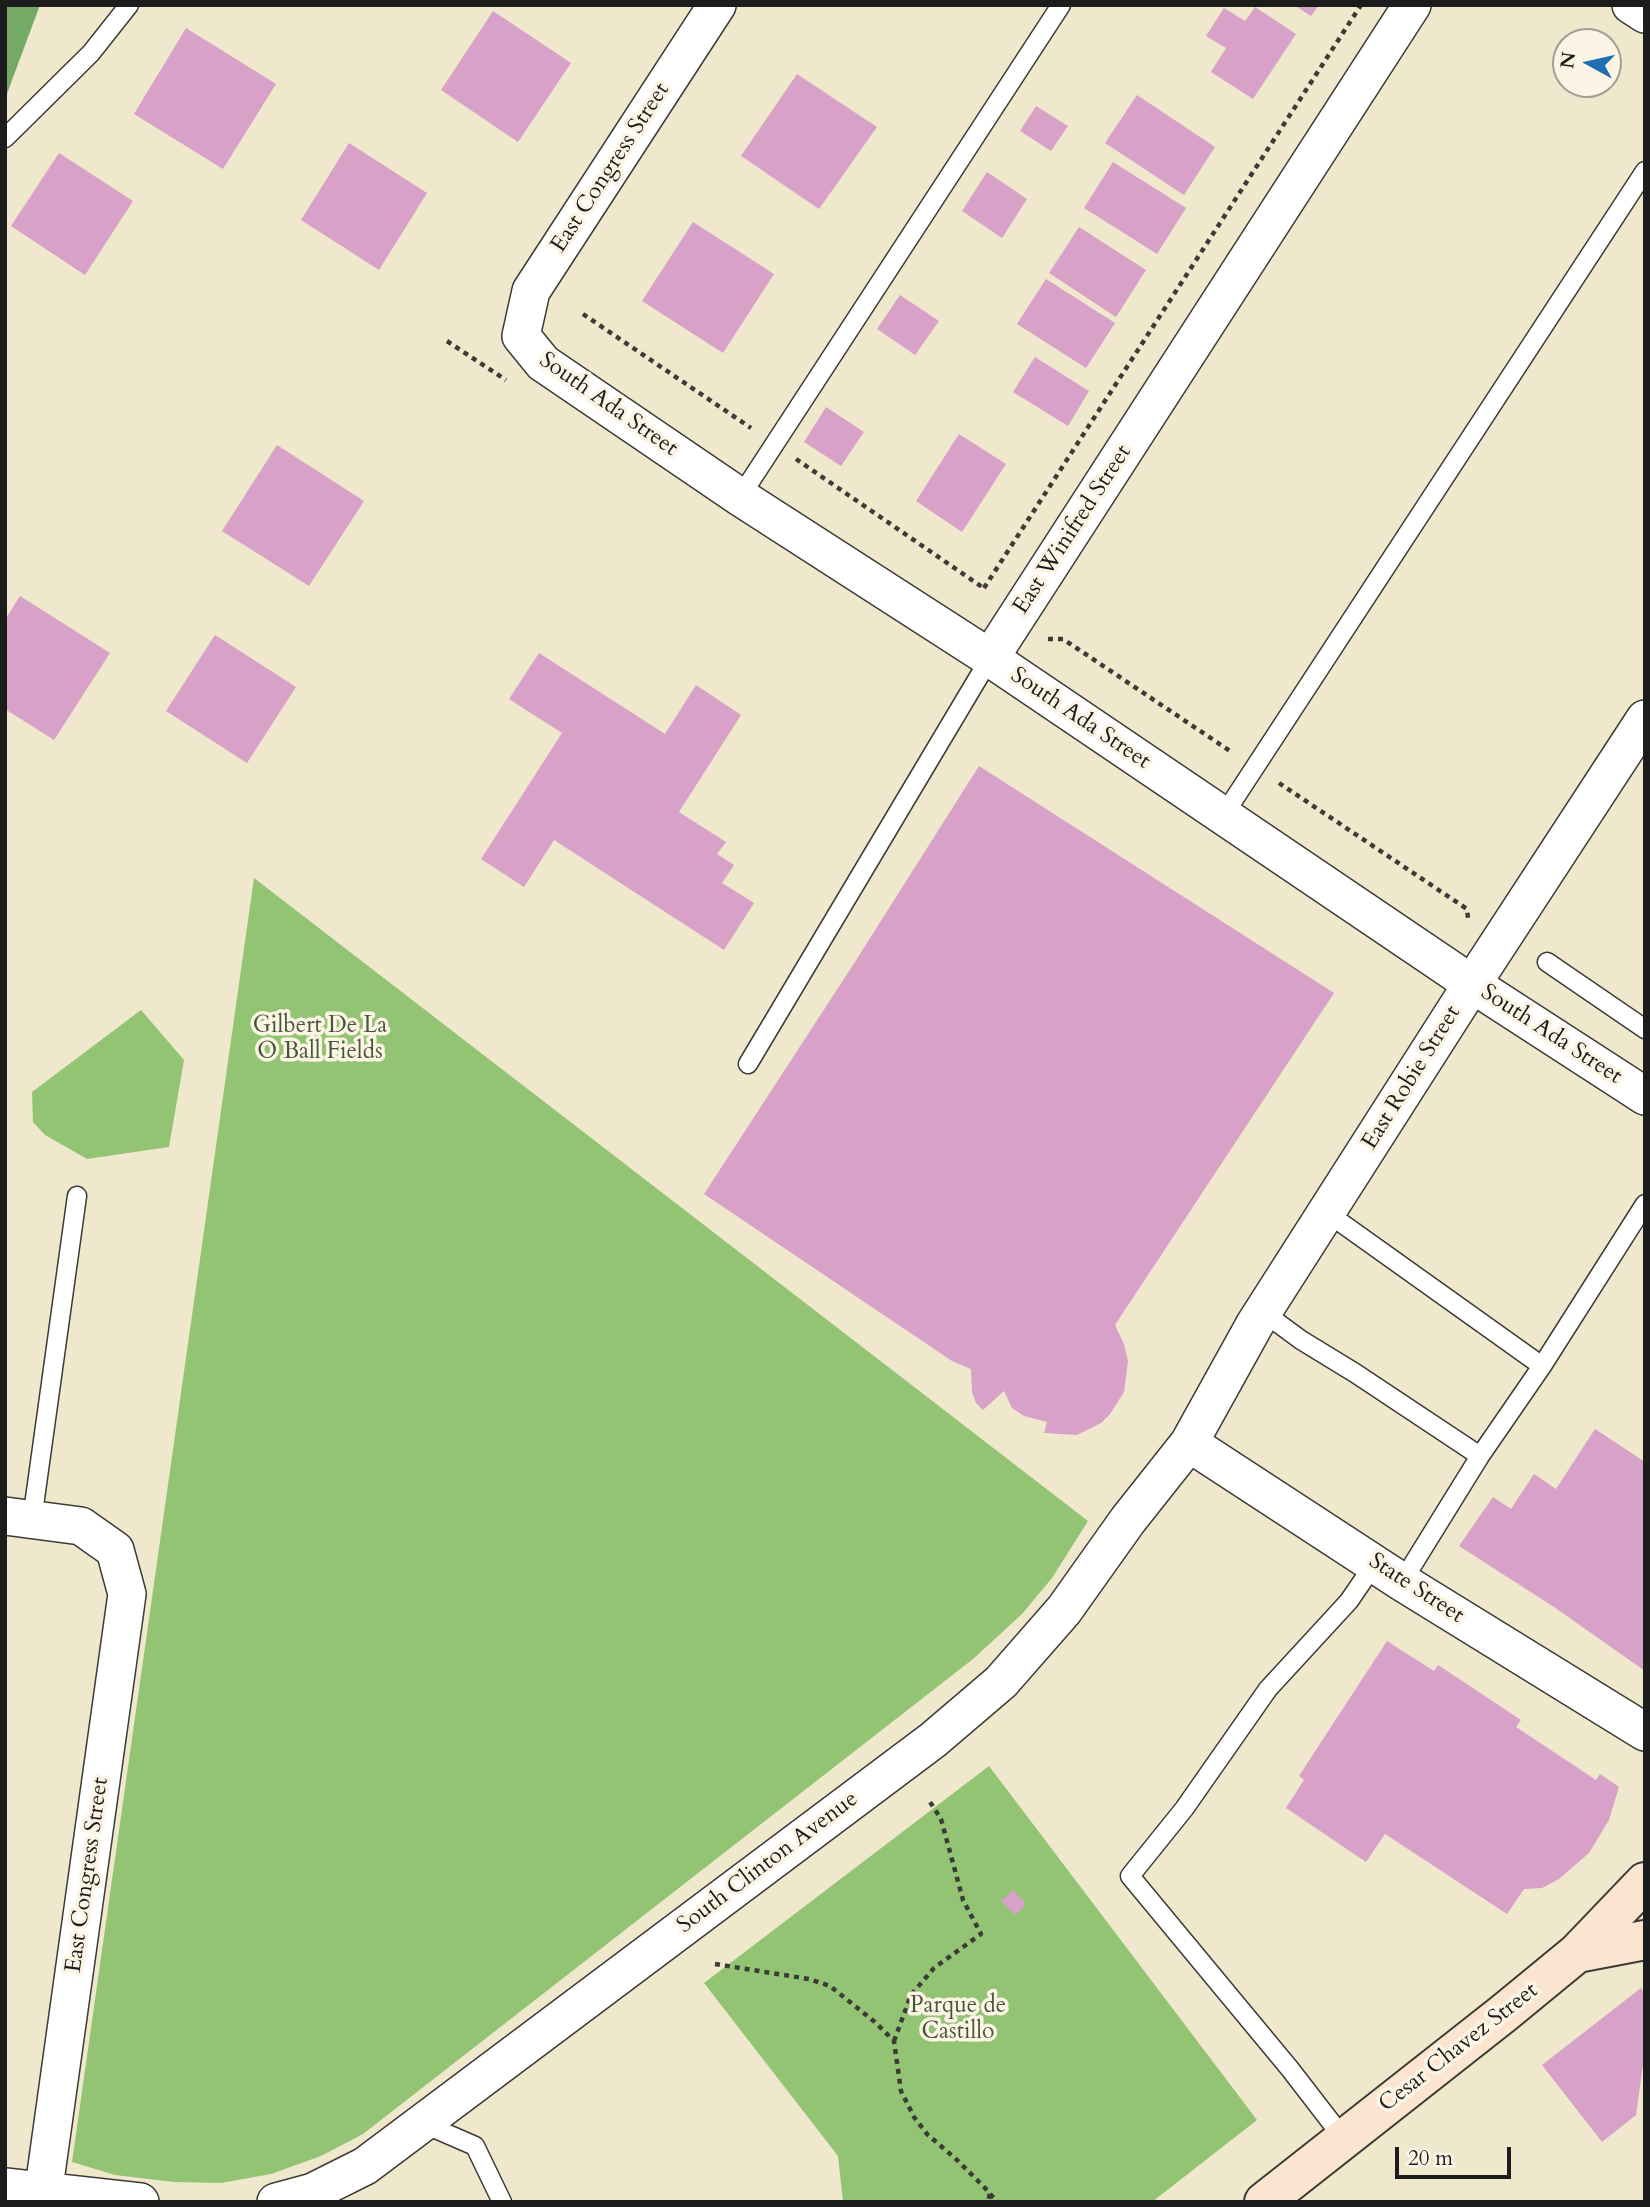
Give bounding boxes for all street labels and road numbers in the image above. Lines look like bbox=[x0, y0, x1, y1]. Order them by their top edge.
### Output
street label: East Congress Street bbox=[546, 78, 676, 258]
street label: South Ada Street bbox=[533, 347, 683, 463]
street label: East Winifred Street bbox=[1008, 440, 1138, 620]
street label: South Ada Street bbox=[1005, 662, 1155, 776]
street label: South Ada Street bbox=[1475, 979, 1627, 1091]
street label: East Robie Street bbox=[1357, 1001, 1467, 1155]
street label: State Street bbox=[1363, 1548, 1469, 1630]
street label: East Congress Street bbox=[61, 1776, 115, 1974]
street label: South Clinton Avenue bbox=[672, 1786, 864, 1940]
street label: Cesar Chavez Street bbox=[1374, 1977, 1544, 2119]

